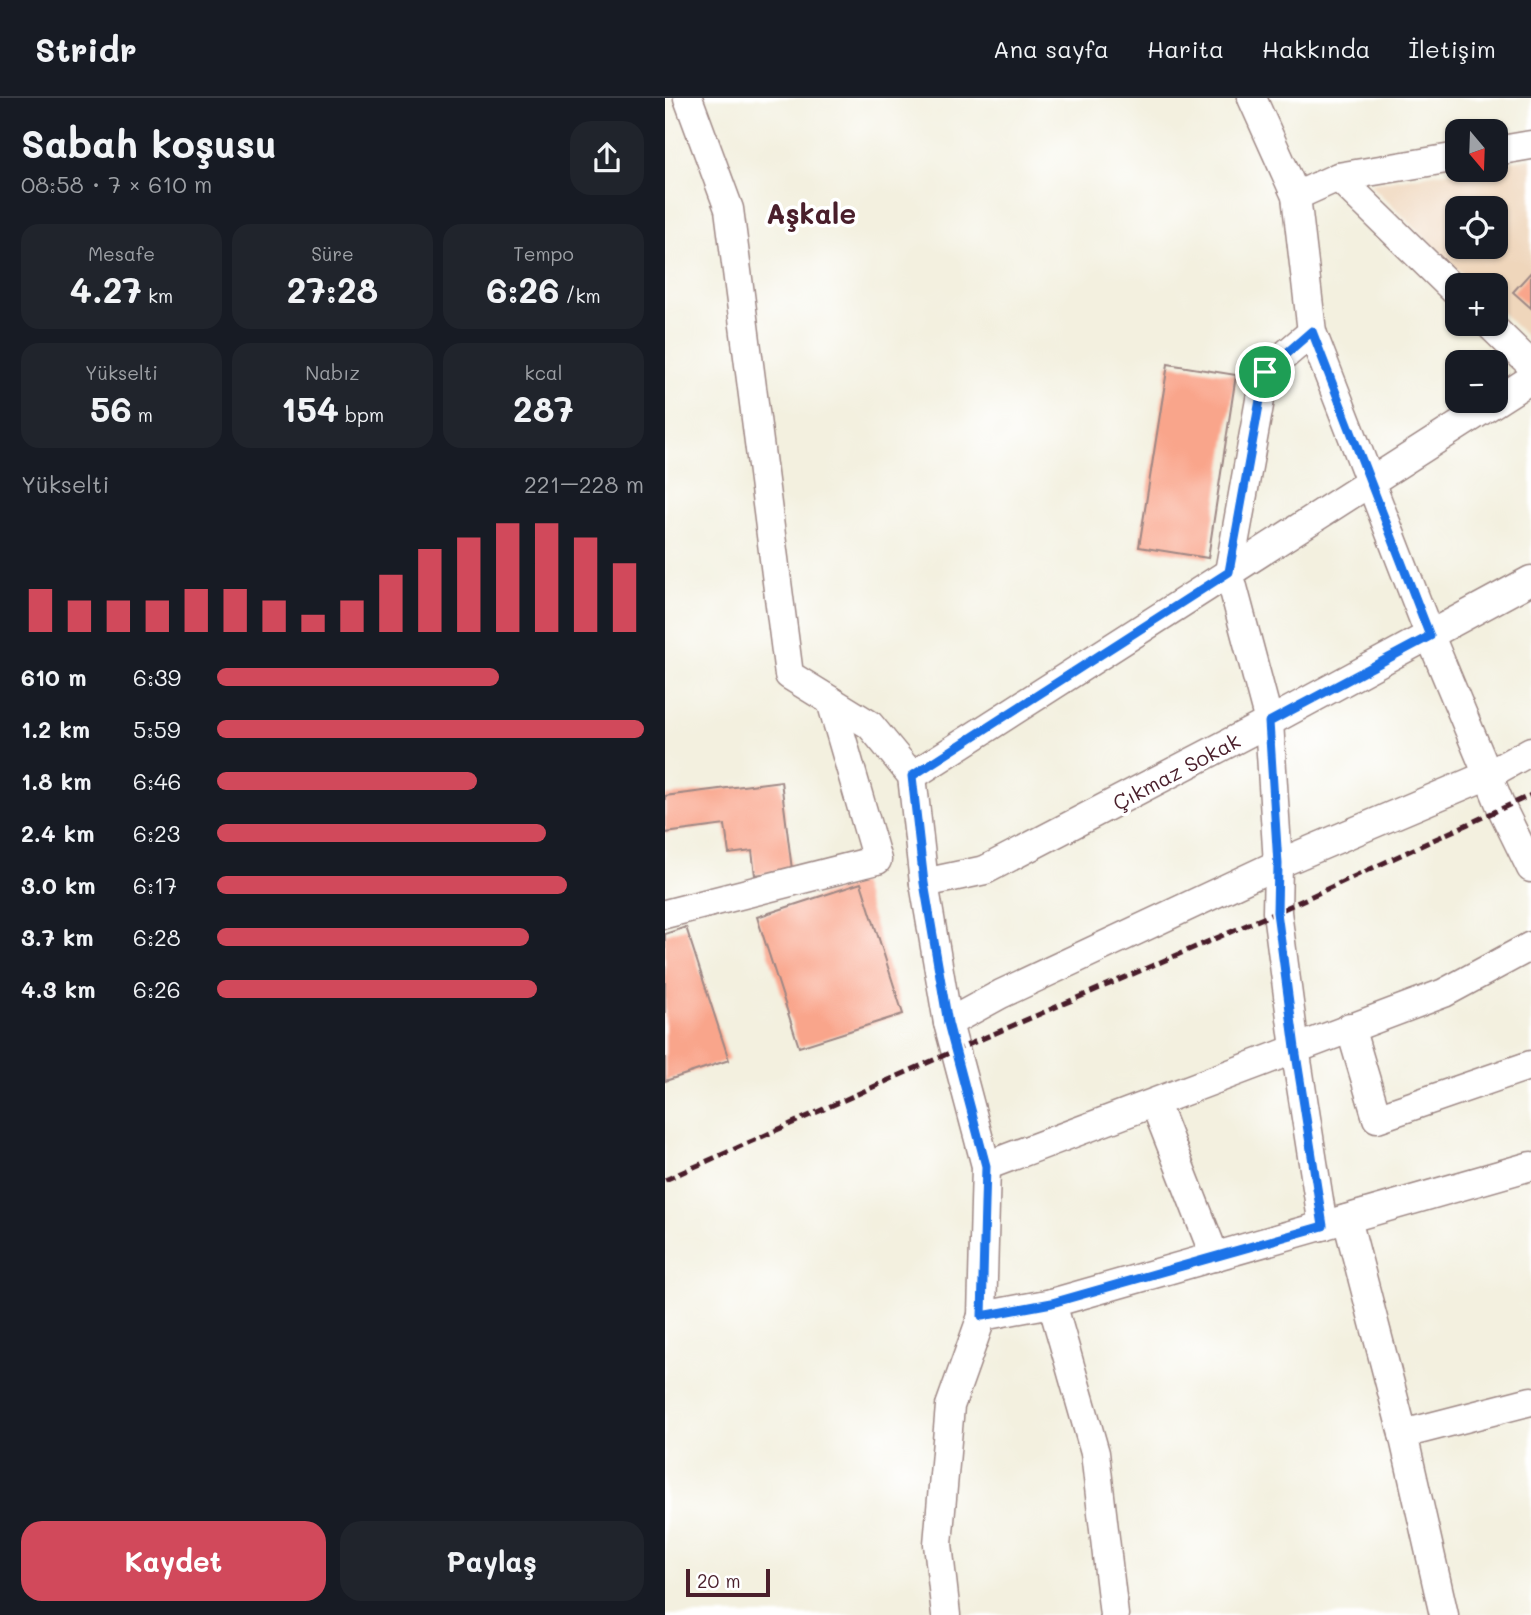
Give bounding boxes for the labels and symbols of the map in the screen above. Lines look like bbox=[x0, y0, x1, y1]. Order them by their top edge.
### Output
north arrow bbox=[1445, 119, 1509, 182]
district label: Aşkale bbox=[766, 195, 856, 232]
pin bbox=[1235, 342, 1295, 402]
street label: Çıkmaz Sokak bbox=[1108, 726, 1244, 816]
scale bar bbox=[686, 1566, 770, 1598]

